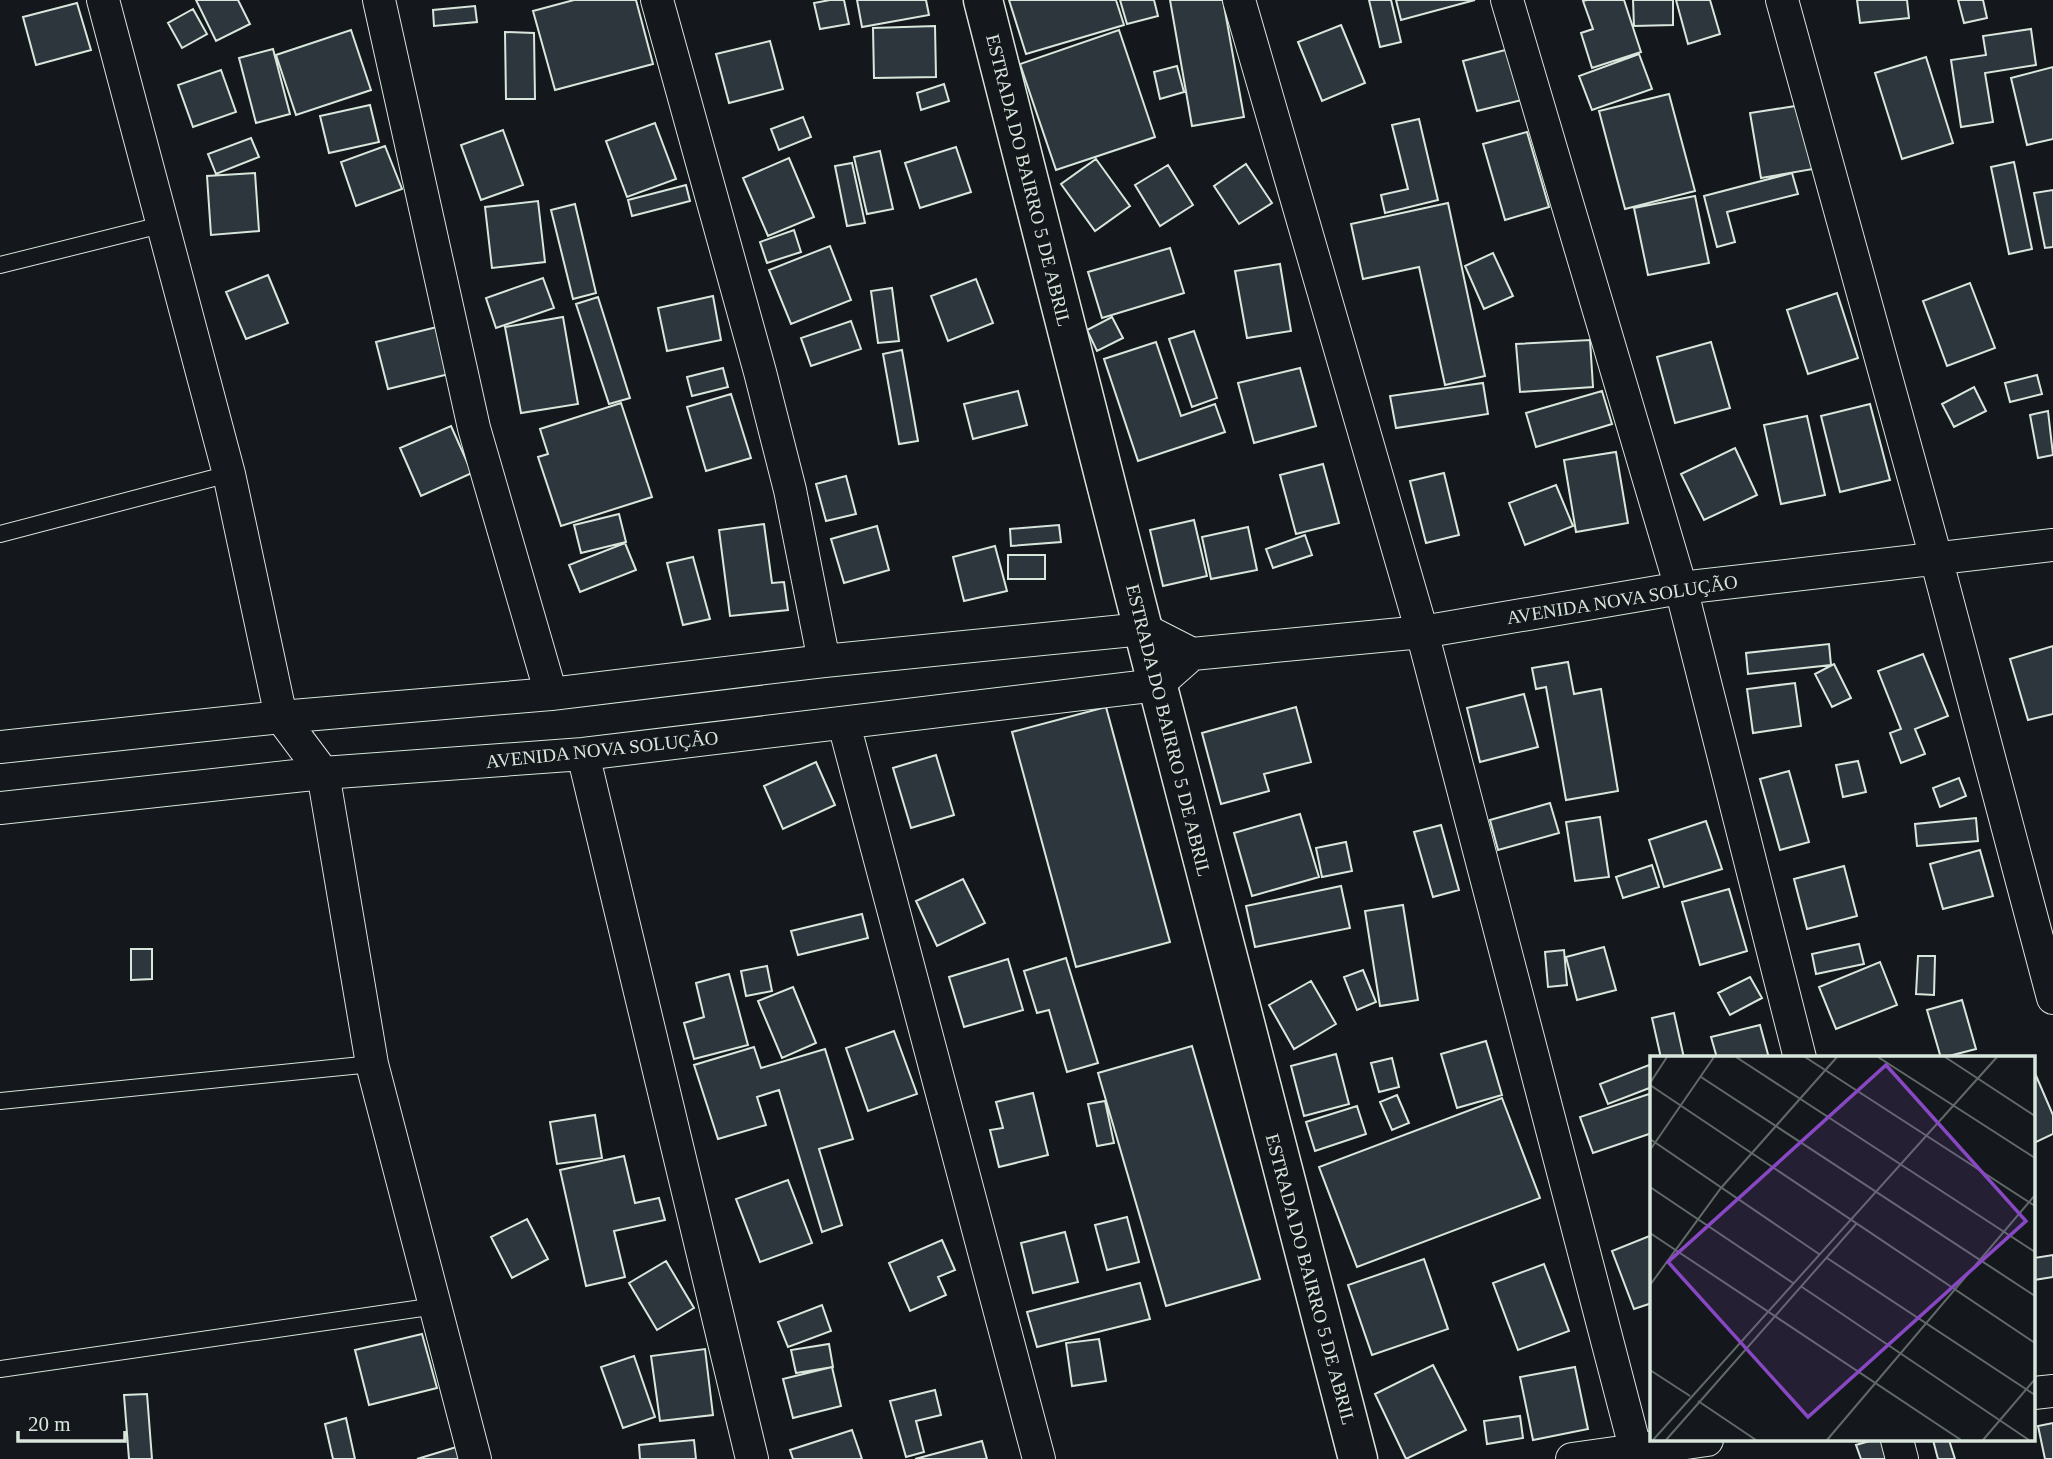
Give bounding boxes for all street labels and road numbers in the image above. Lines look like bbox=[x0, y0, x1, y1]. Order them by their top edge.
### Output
street label: ESTRADA DO BAIRRO 5 DE ABRIL bbox=[982, 32, 1075, 328]
street label: AVENIDA NOVA SOLUÇÃO bbox=[1505, 571, 1739, 628]
street label: ESTRADA DO BAIRRO 5 DE ABRIL bbox=[1122, 582, 1215, 878]
street label: AVENIDA NOVA SOLUÇÃO bbox=[485, 727, 719, 772]
street label: ESTRADA DO BAIRRO 5 DE ABRIL bbox=[1262, 1131, 1360, 1427]

